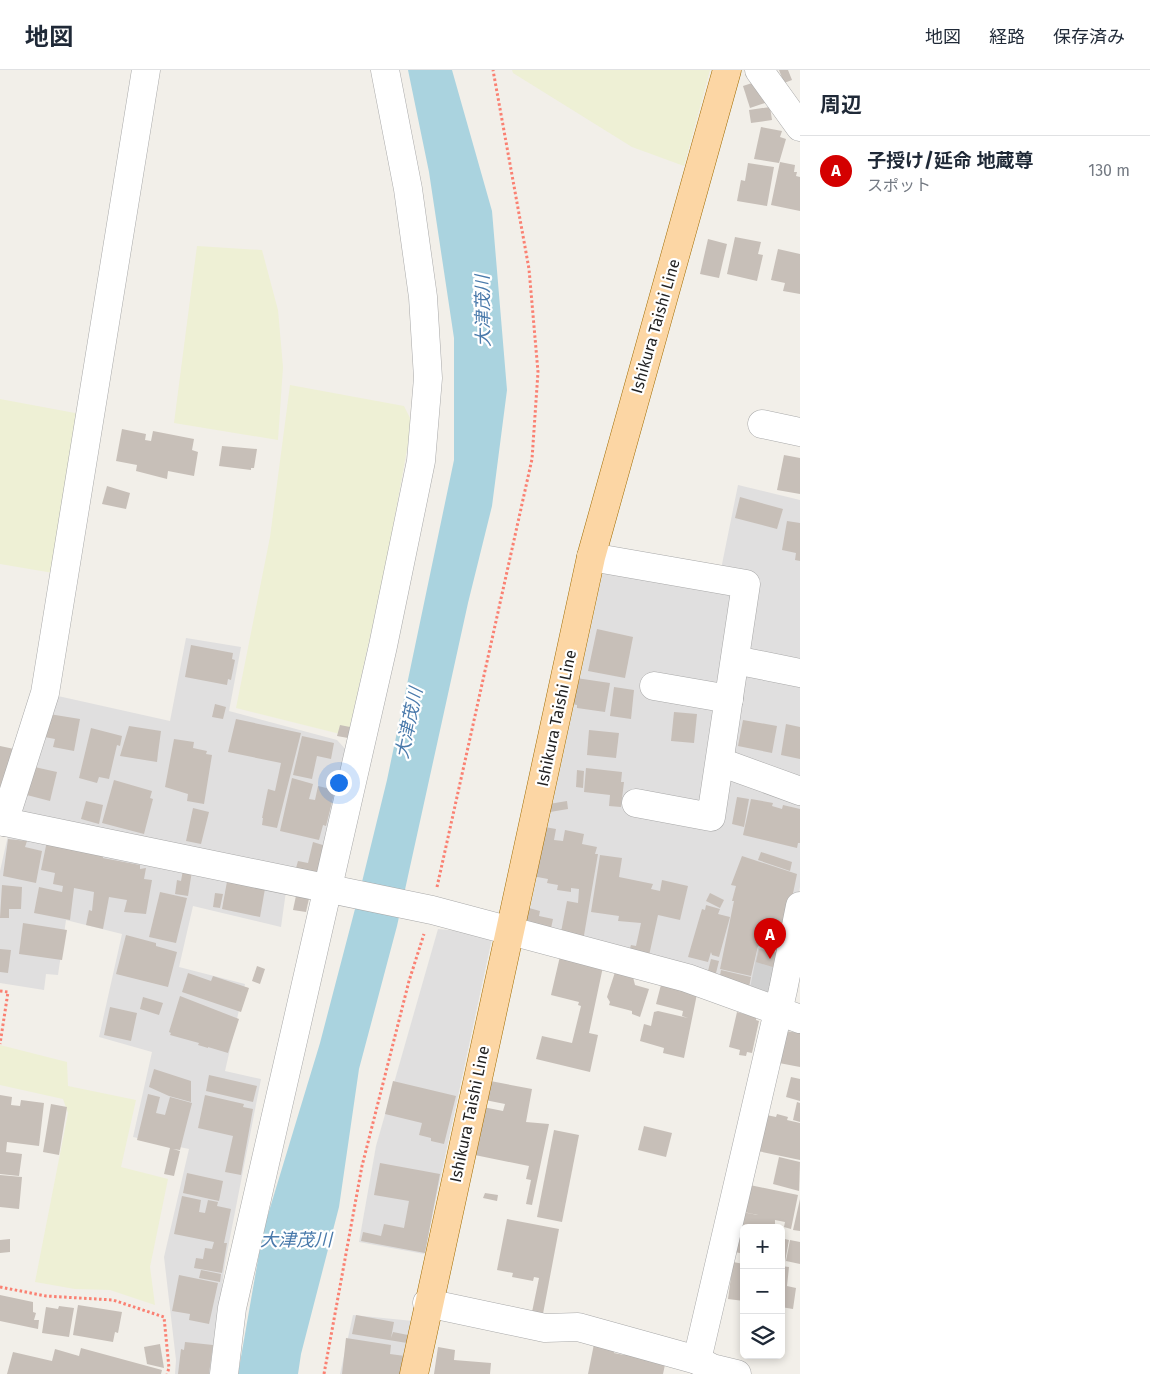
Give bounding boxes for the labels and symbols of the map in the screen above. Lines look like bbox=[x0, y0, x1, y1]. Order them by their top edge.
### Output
street label: Ishikura Taishi Line bbox=[627, 257, 684, 396]
water label: 大津茂川 bbox=[471, 273, 495, 347]
street label: Ishikura Taishi Line bbox=[533, 648, 580, 788]
water label: 大津茂川 bbox=[391, 684, 428, 761]
your location bbox=[326, 770, 352, 796]
pin: A bbox=[754, 918, 786, 959]
street label: Ishikura Taishi Line bbox=[446, 1044, 493, 1184]
water label: 大津茂川 bbox=[260, 1229, 334, 1251]

